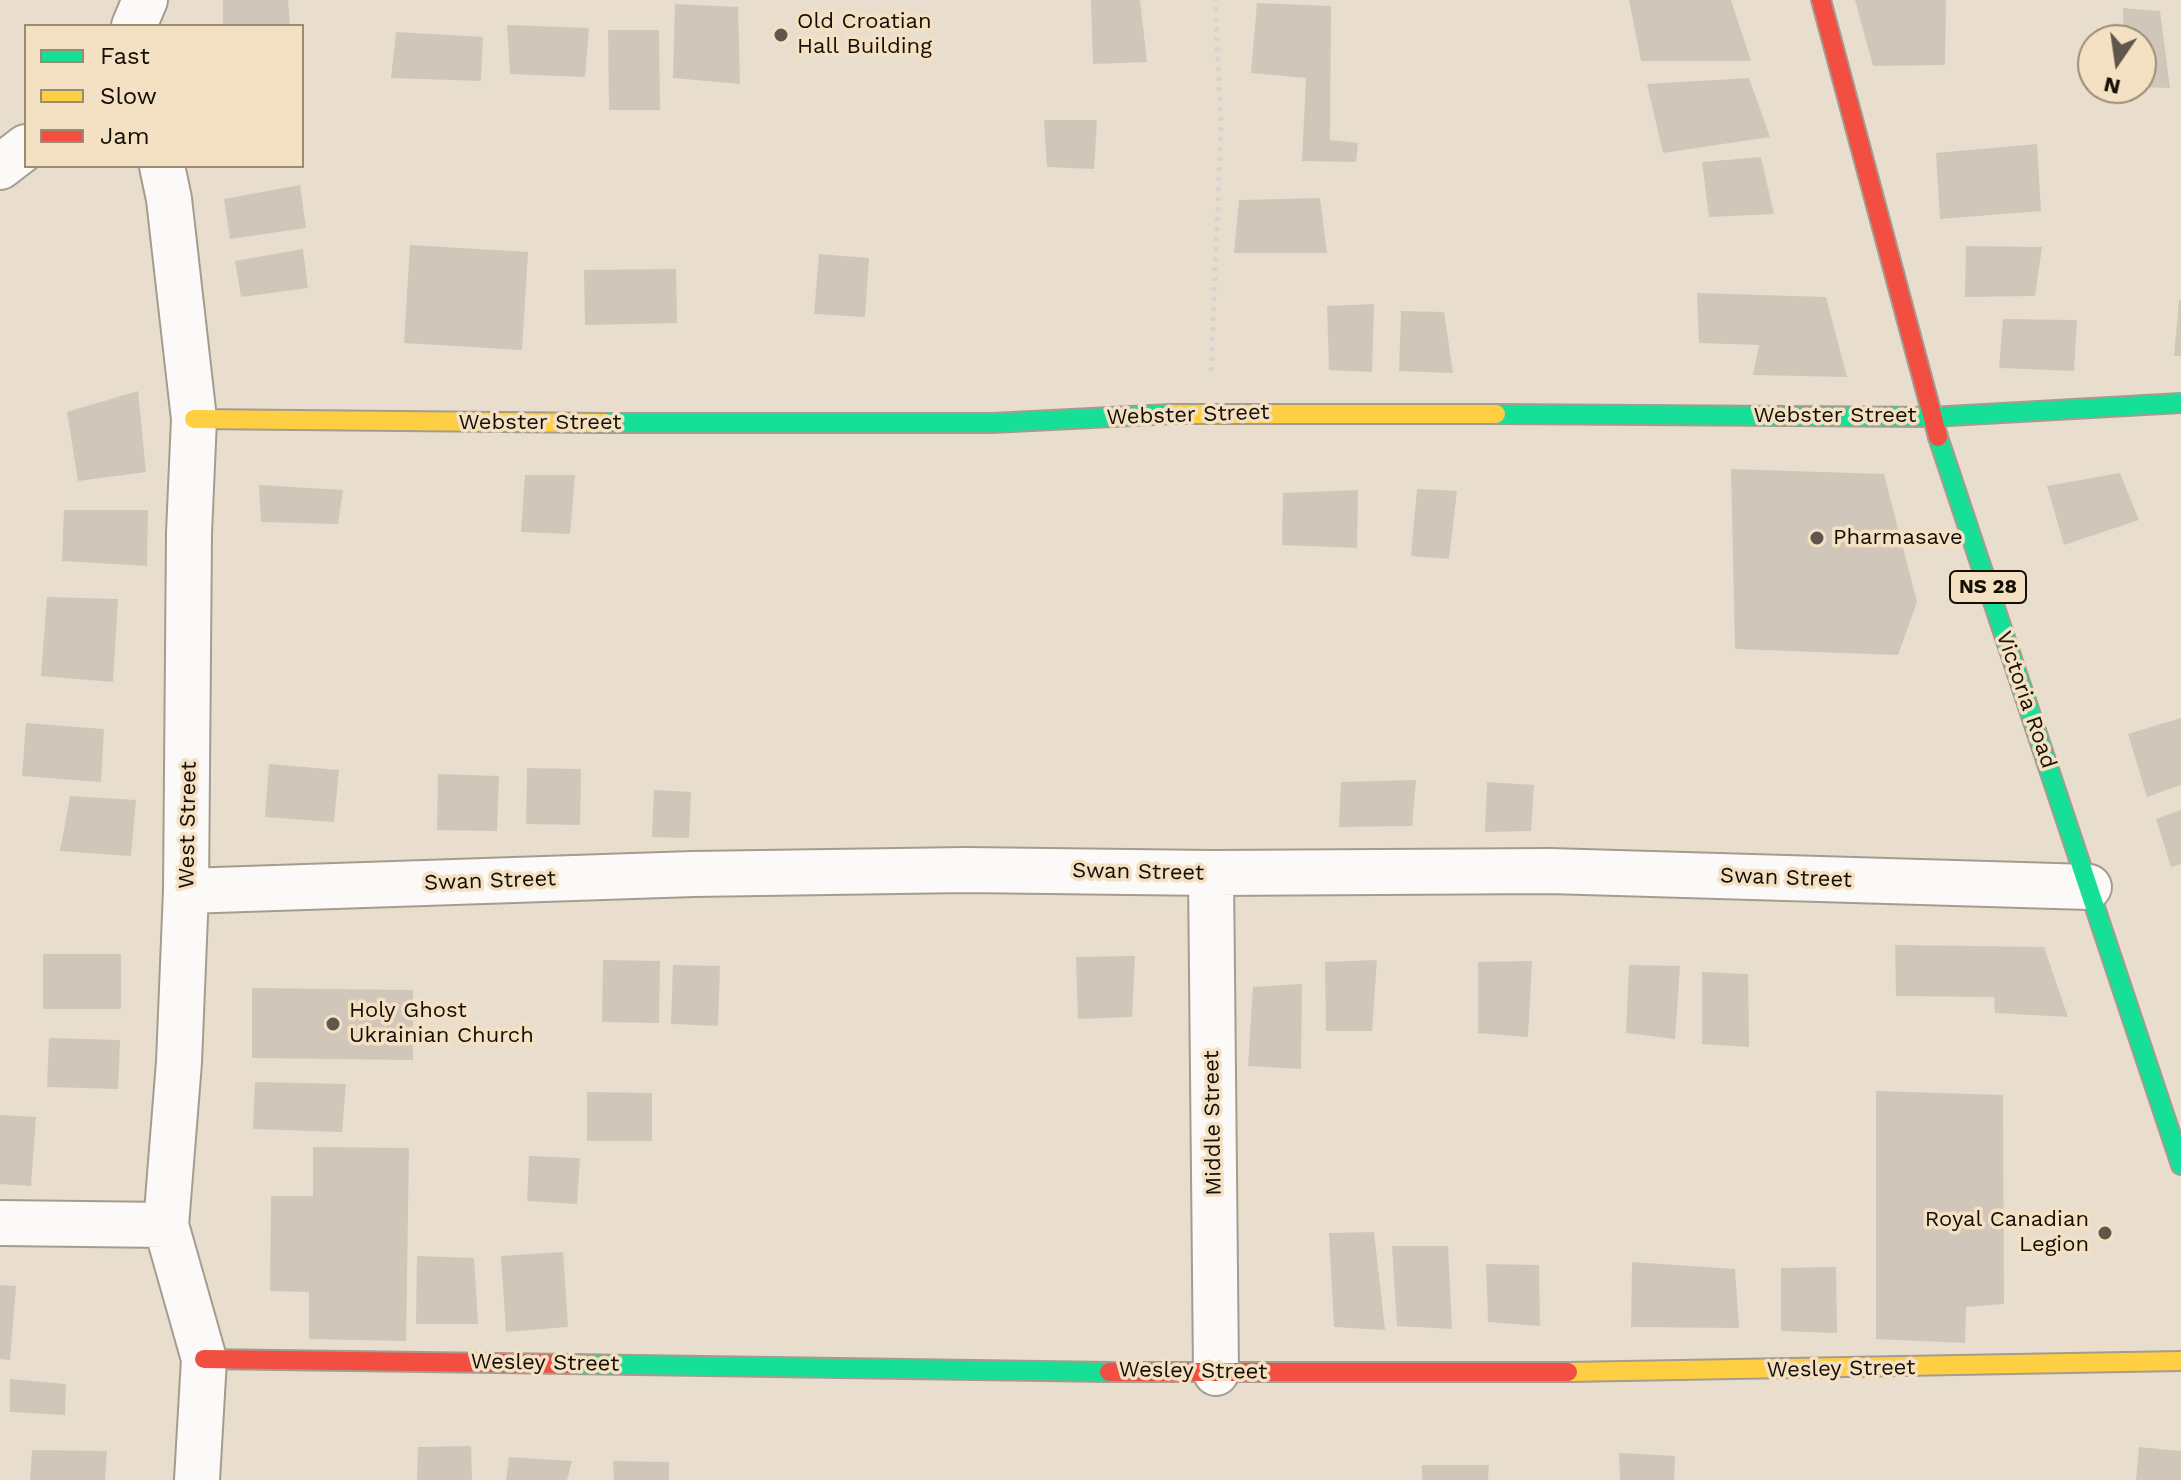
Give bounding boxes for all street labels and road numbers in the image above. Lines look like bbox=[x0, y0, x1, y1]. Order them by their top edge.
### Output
street label: Webster Street bbox=[1106, 399, 1270, 431]
street label: Webster Street bbox=[1753, 403, 1917, 429]
street label: Webster Street bbox=[458, 410, 622, 436]
road number: NS 28 bbox=[1950, 571, 2026, 603]
street label: Victoria Road bbox=[1990, 628, 2062, 772]
street label: West Street bbox=[174, 761, 202, 889]
street label: Swan Street bbox=[1072, 858, 1204, 886]
street label: Swan Street bbox=[1720, 863, 1852, 893]
street label: Swan Street bbox=[424, 866, 556, 896]
street label: Middle Street bbox=[1199, 1050, 1227, 1196]
street label: Wesley Street bbox=[470, 1349, 620, 1377]
street label: Wesley Street bbox=[1766, 1355, 1916, 1383]
street label: Wesley Street bbox=[1118, 1357, 1268, 1385]

